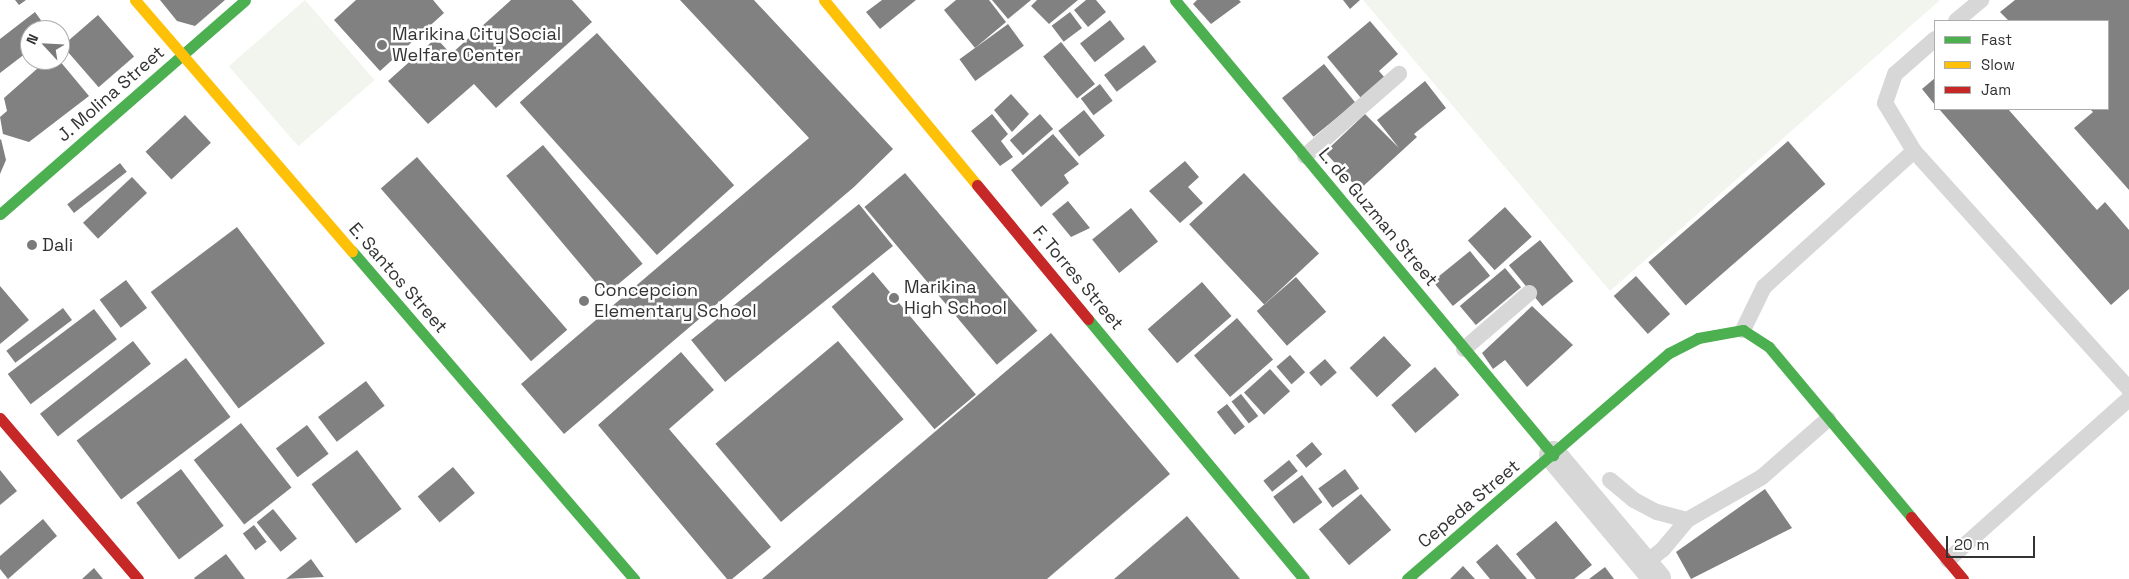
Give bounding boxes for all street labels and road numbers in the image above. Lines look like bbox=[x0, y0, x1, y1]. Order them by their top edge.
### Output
street label: J. Molina Street bbox=[53, 41, 169, 147]
street label: L. de Guzman Street bbox=[1314, 143, 1442, 291]
street label: E. Santos Street bbox=[344, 218, 452, 338]
street label: F. Torres Street bbox=[1028, 221, 1128, 335]
street label: Cepeda Street bbox=[1414, 455, 1524, 553]

